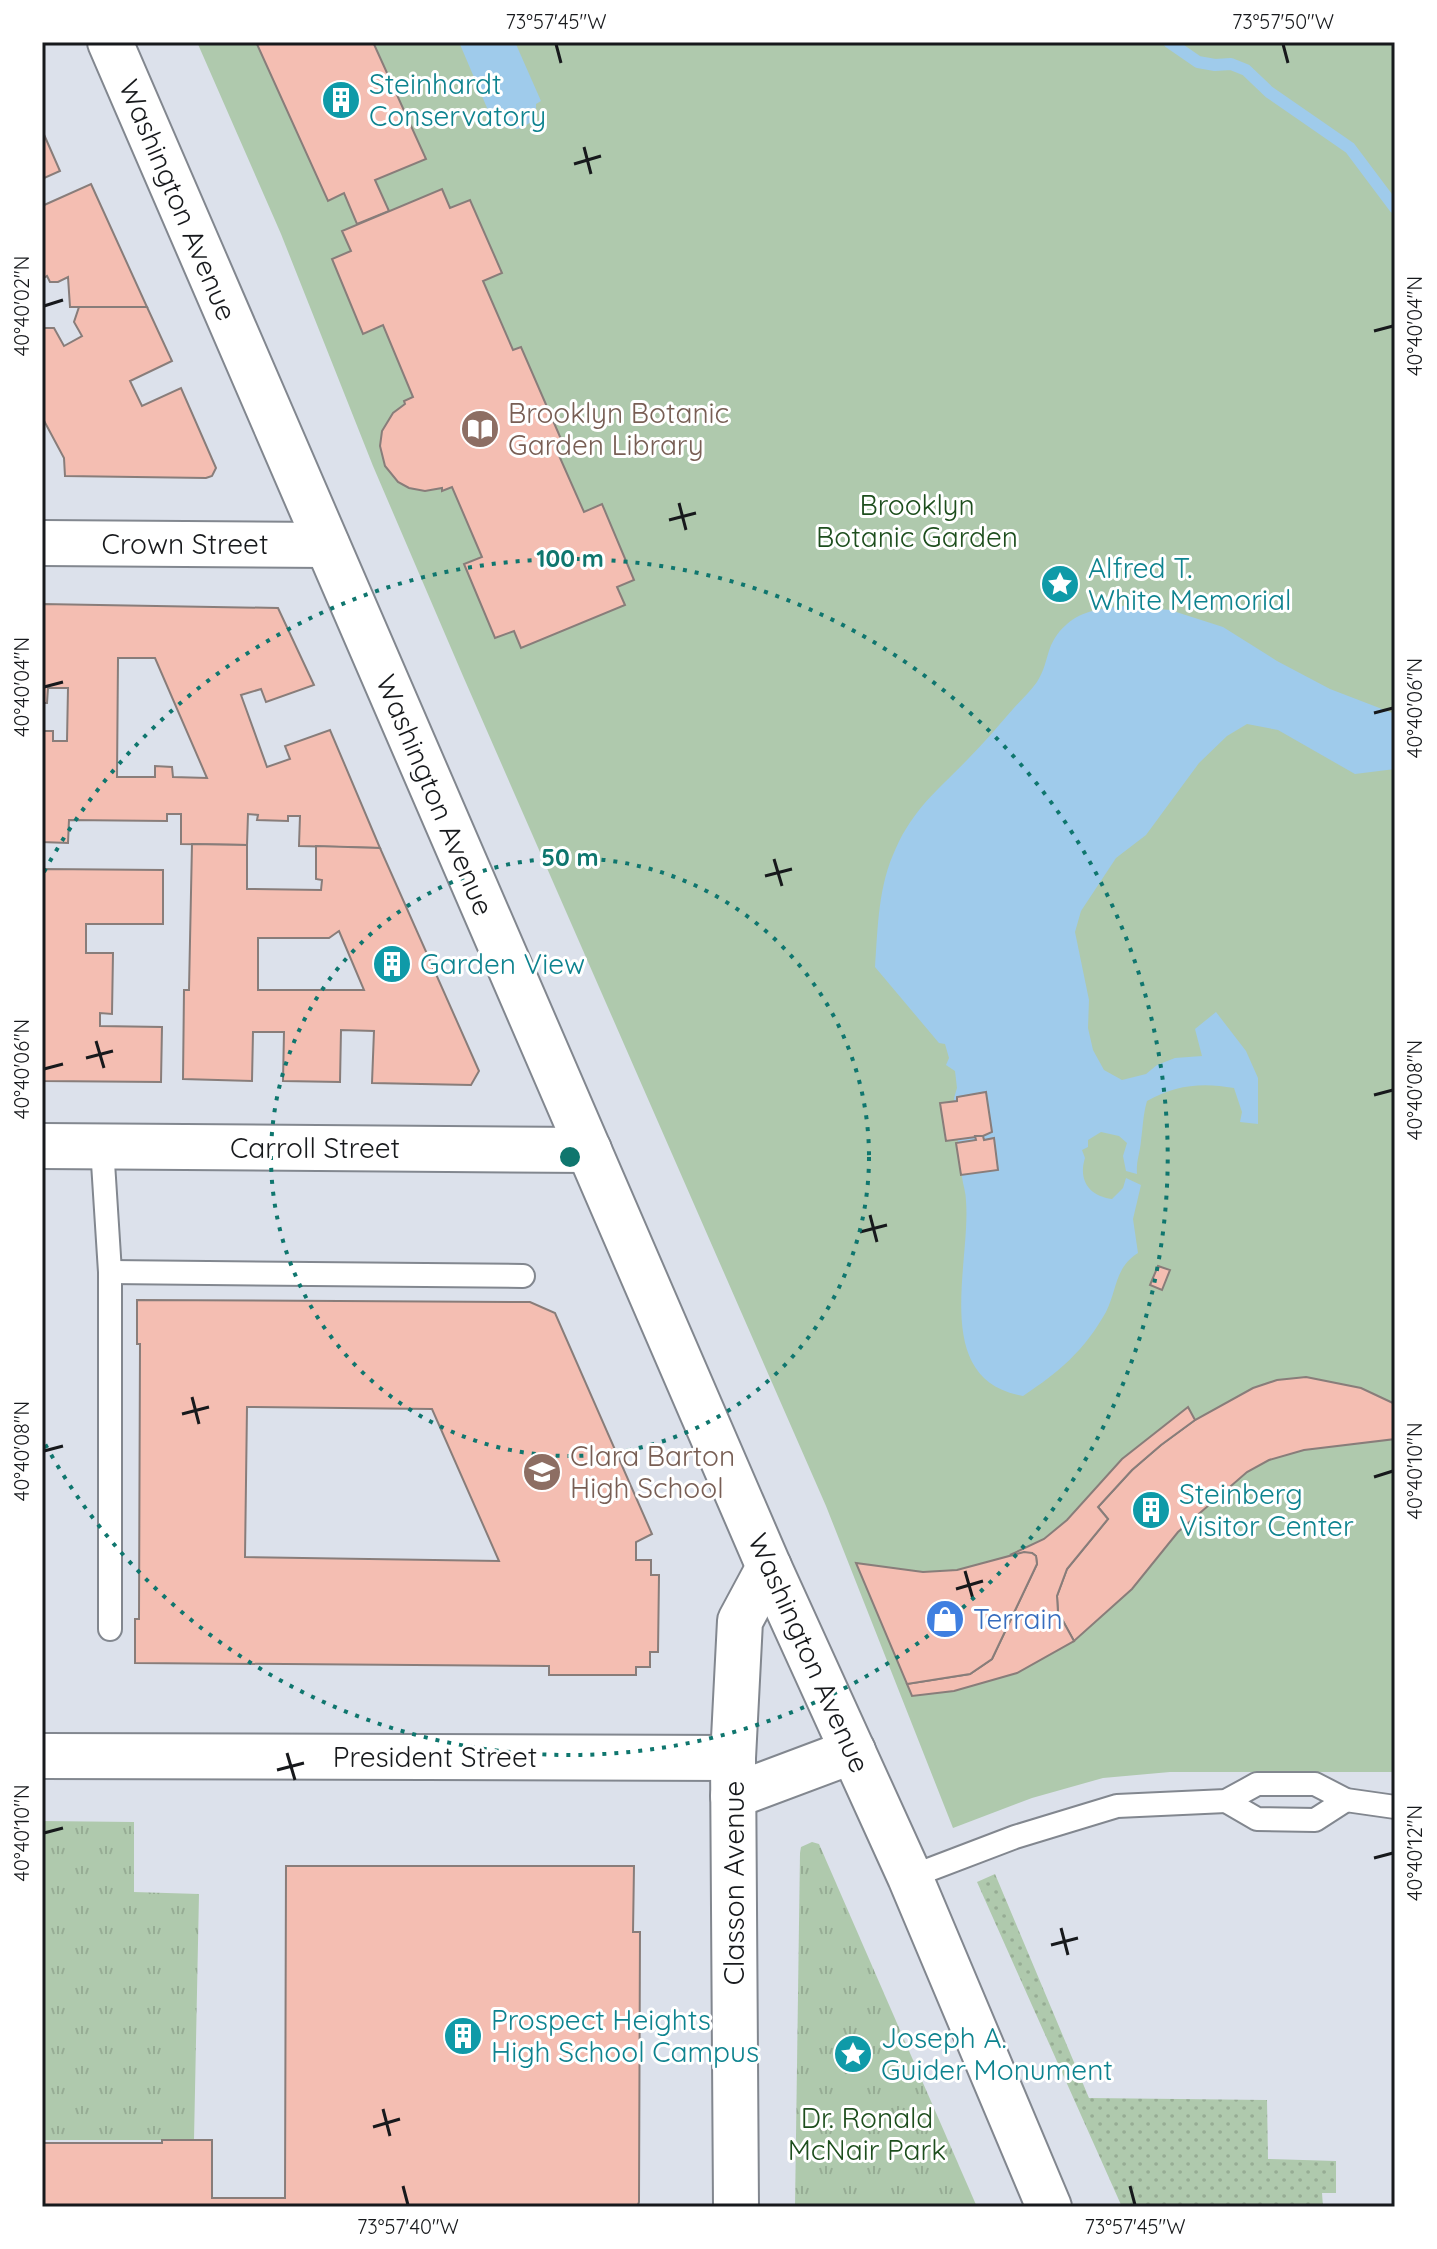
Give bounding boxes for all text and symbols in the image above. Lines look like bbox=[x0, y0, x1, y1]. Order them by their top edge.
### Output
text: 73°57'45"W bbox=[506, 9, 606, 34]
text: 73°57'50"W bbox=[1232, 9, 1334, 34]
place label: Steinhardt Conservatory bbox=[369, 66, 546, 133]
street label: Washington Avenue bbox=[112, 74, 245, 326]
building icon: Steinhardt Conservatory bbox=[320, 79, 362, 121]
text: 40°40'02"N bbox=[9, 256, 34, 356]
text: 40°40'04"N bbox=[1402, 276, 1427, 376]
place label: Brooklyn Botanic Garden Library bbox=[508, 395, 729, 462]
library icon: Brooklyn Botanic Garden Library bbox=[459, 408, 501, 450]
park label: Brooklyn Botanic Garden bbox=[816, 487, 1018, 554]
street label: Crown Street bbox=[102, 526, 268, 561]
text: 100 m bbox=[536, 543, 604, 573]
place label: Alfred T. White Memorial bbox=[1088, 550, 1291, 617]
place icon: Alfred T. White Memorial bbox=[1039, 563, 1081, 605]
text: 40°40'04"N bbox=[9, 637, 34, 737]
text: 40°40'06"N bbox=[1402, 658, 1427, 758]
street label: Washington Avenue bbox=[369, 669, 502, 921]
text: 50 m bbox=[541, 842, 599, 872]
building icon: Garden View bbox=[371, 943, 413, 985]
place label: Garden View bbox=[420, 946, 585, 981]
text: 40°40'06"N bbox=[9, 1019, 34, 1119]
text: 40°40'08"N bbox=[1402, 1040, 1427, 1140]
street label: Carroll Street bbox=[230, 1130, 400, 1165]
centre of rings bbox=[556, 1143, 584, 1171]
text: 40°40'08"N bbox=[9, 1401, 34, 1501]
text: 40°40'10"N bbox=[1402, 1423, 1427, 1519]
place label: Clara Barton High School bbox=[570, 1438, 735, 1505]
school or university icon: Clara Barton High School bbox=[521, 1451, 563, 1493]
place label: Steinberg Visitor Center bbox=[1179, 1476, 1354, 1543]
building icon: Steinberg Visitor Center bbox=[1130, 1489, 1172, 1531]
street label: Washington Avenue bbox=[741, 1528, 878, 1778]
shop icon: Terrain bbox=[924, 1598, 966, 1640]
place label: Terrain bbox=[973, 1601, 1063, 1636]
street label: President Street bbox=[333, 1739, 537, 1774]
street label: Classon Avenue bbox=[716, 1781, 751, 1985]
text: 40°40'10"N bbox=[9, 1785, 34, 1881]
text: 40°40'12"N bbox=[1402, 1805, 1427, 1901]
place label: Prospect Heights High School Campus bbox=[491, 2002, 759, 2069]
building icon: Prospect Heights High School Campus bbox=[442, 2015, 484, 2057]
place label: Joseph A. Guider Monument bbox=[881, 2020, 1113, 2087]
place icon: Joseph A. Guider Monument bbox=[832, 2033, 874, 2075]
park label: Dr. Ronald McNair Park bbox=[788, 2100, 946, 2167]
text: 73°57'40"W bbox=[357, 2214, 459, 2239]
text: 73°57'45"W bbox=[1085, 2214, 1185, 2239]

